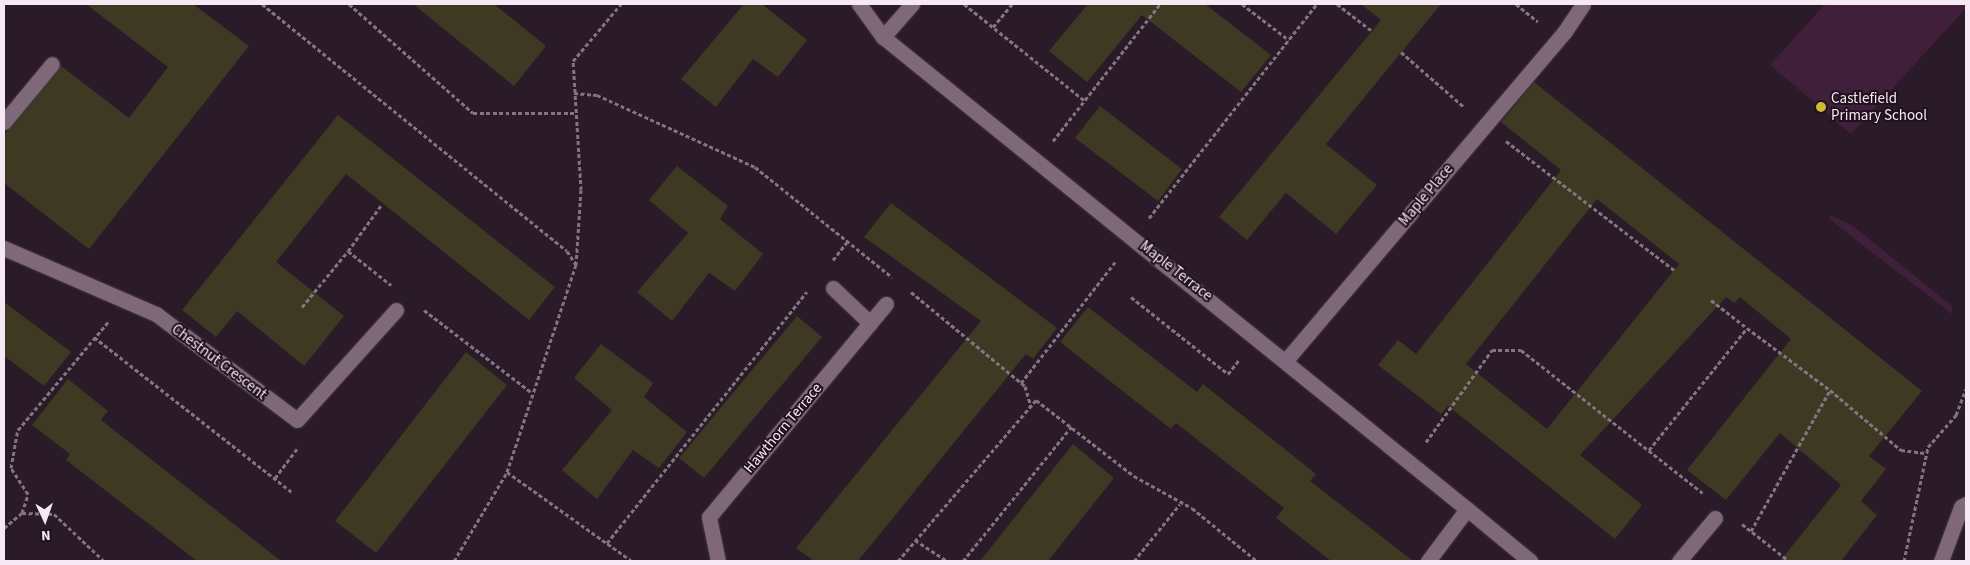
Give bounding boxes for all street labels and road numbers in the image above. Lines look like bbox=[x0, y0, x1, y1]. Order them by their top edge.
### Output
street label: Maple Place bbox=[1395, 161, 1457, 229]
street label: Maple Terrace bbox=[1136, 237, 1216, 305]
street label: Chestnut Crescent bbox=[168, 320, 270, 404]
street label: Hawthorn Terrace bbox=[740, 379, 826, 477]

